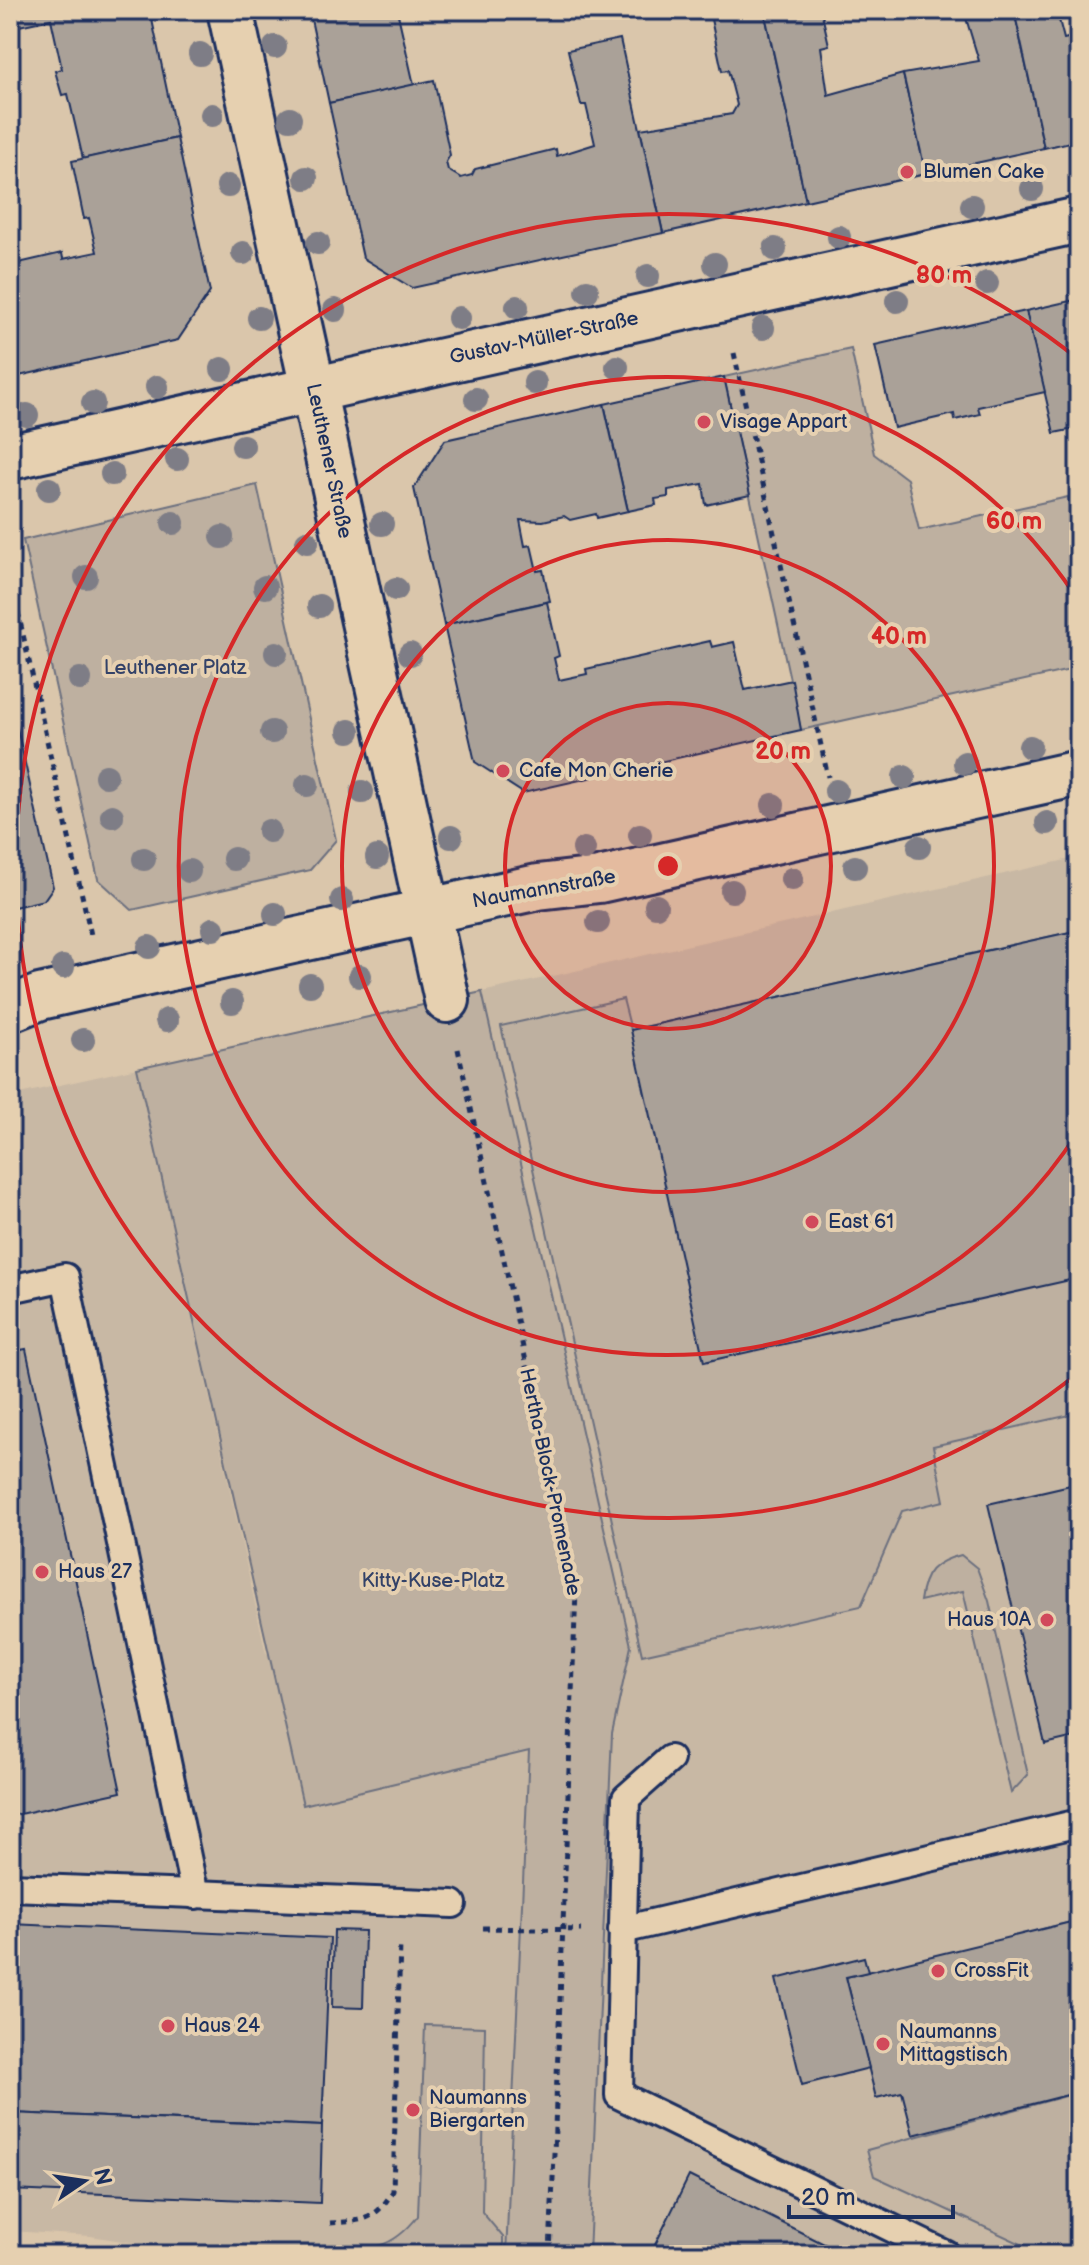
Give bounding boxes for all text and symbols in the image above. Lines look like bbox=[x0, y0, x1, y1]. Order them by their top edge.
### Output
place label: Blumen Cake bbox=[923, 160, 1044, 184]
marker: Blumen Cake bbox=[898, 163, 916, 181]
text: 80 m bbox=[916, 261, 972, 290]
street label: Gustav-Müller-Straße bbox=[447, 306, 641, 370]
street label: Leuthener Straße bbox=[301, 381, 357, 541]
place label: Visage Appart bbox=[720, 410, 847, 434]
marker: Visage Appart bbox=[695, 413, 713, 431]
text: 60 m bbox=[986, 507, 1042, 536]
text: 40 m bbox=[871, 622, 927, 651]
park label: Leuthener Platz bbox=[104, 656, 247, 680]
text: 20 m bbox=[755, 737, 811, 766]
place label: Cafe Mon Cherie bbox=[519, 759, 674, 783]
marker: Cafe Mon Cherie bbox=[494, 762, 512, 780]
centre of rings bbox=[654, 852, 682, 880]
street label: Naumannstraße bbox=[470, 865, 618, 913]
place label: East 61 bbox=[828, 1210, 894, 1234]
marker: East 61 bbox=[803, 1213, 821, 1231]
street label: Hertha-Block-Promenade bbox=[514, 1366, 586, 1598]
place label: Haus 27 bbox=[58, 1560, 132, 1584]
marker: Haus 27 bbox=[33, 1563, 51, 1581]
park label: Kitty-Kuse-Platz bbox=[362, 1569, 505, 1593]
place label: Haus 10A bbox=[947, 1608, 1032, 1632]
marker: Haus 10A bbox=[1038, 1611, 1056, 1629]
place label: CrossFit bbox=[954, 1959, 1029, 1983]
marker: CrossFit bbox=[929, 1962, 947, 1980]
place label: Haus 24 bbox=[184, 2014, 260, 2038]
marker: Haus 24 bbox=[159, 2017, 177, 2035]
place label: Naumanns Mittagstisch bbox=[899, 2020, 1008, 2067]
marker: Naumanns Mittagstisch bbox=[874, 2035, 892, 2053]
place label: Naumanns Biergarten bbox=[429, 2086, 527, 2133]
marker: Naumanns Biergarten bbox=[404, 2101, 422, 2119]
north arrow bbox=[44, 2141, 124, 2221]
text: N bbox=[87, 2166, 117, 2188]
scale bar bbox=[789, 2169, 953, 2219]
text: 20 m bbox=[801, 2183, 856, 2212]

